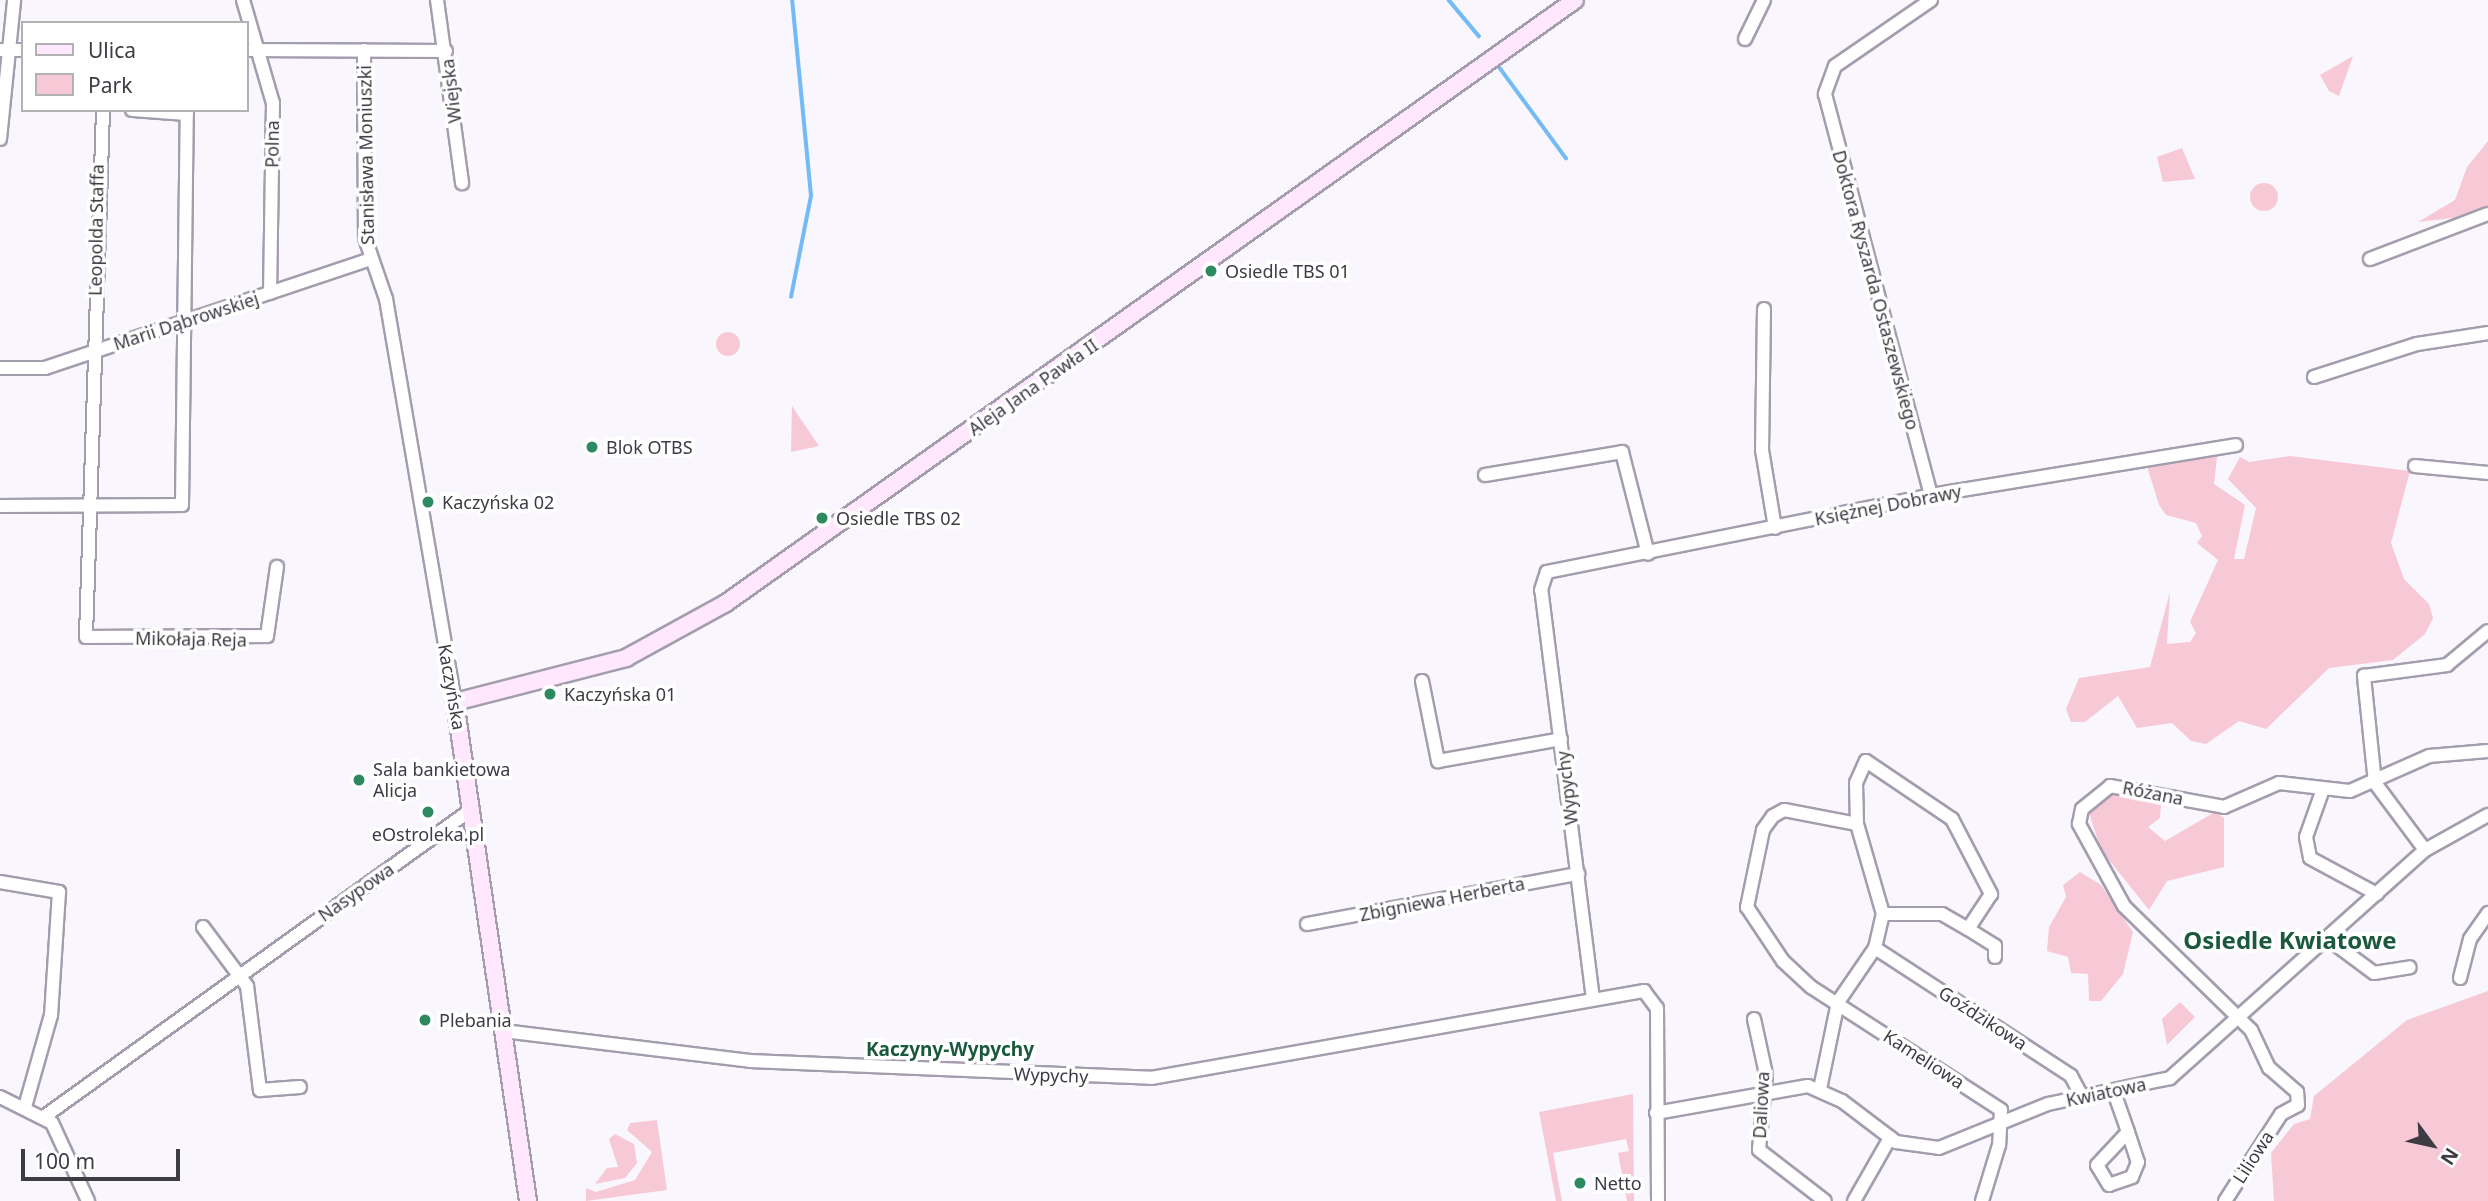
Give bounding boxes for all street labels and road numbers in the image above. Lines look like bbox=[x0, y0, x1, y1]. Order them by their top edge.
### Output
street label: Wiejska bbox=[436, 58, 466, 124]
street label: Stanisława Moniuszki bbox=[354, 65, 378, 245]
street label: Polna bbox=[261, 120, 283, 168]
street label: Doktora Ryszarda Ostaszewskiego bbox=[1828, 148, 1924, 432]
street label: Leopolda Staffa bbox=[84, 164, 108, 296]
street label: Marii Dąbrowskiej bbox=[111, 287, 261, 355]
street label: Aleja Jana Pawła II bbox=[964, 334, 1102, 440]
street label: Księżnej Dobrawy bbox=[1813, 480, 1963, 530]
street label: Mikołaja Reja bbox=[135, 627, 247, 651]
street label: Kaczyńska bbox=[434, 642, 470, 732]
street label: Wypychy bbox=[1552, 750, 1582, 826]
street label: Różana bbox=[2121, 777, 2185, 809]
street label: Nasypowa bbox=[314, 858, 398, 926]
street label: Zbigniewa Herberta bbox=[1358, 872, 1526, 926]
street label: Goździkowa bbox=[1935, 981, 2031, 1055]
street label: Kameliowa bbox=[1879, 1025, 1969, 1093]
street label: Wypychy bbox=[1013, 1063, 1089, 1087]
street label: Daliowa bbox=[1748, 1071, 1774, 1139]
street label: Kwiatowa bbox=[2064, 1073, 2148, 1111]
street label: Liliowa bbox=[2228, 1127, 2278, 1187]

